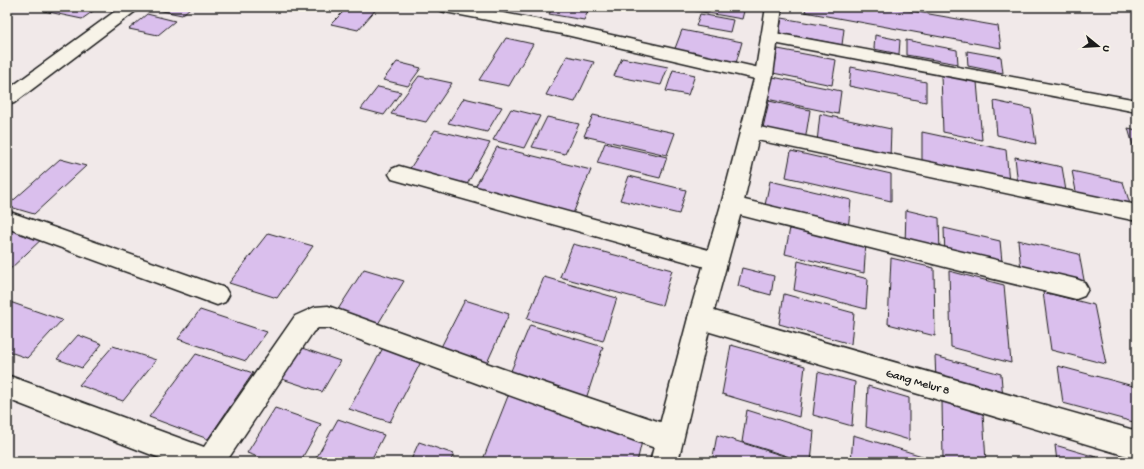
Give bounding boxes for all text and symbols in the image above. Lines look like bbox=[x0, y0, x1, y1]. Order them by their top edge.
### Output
north arrow bbox=[1078, 26, 1118, 66]
text: U bbox=[1099, 44, 1112, 54]
street label: Gang Melur 8 bbox=[884, 367, 952, 399]

